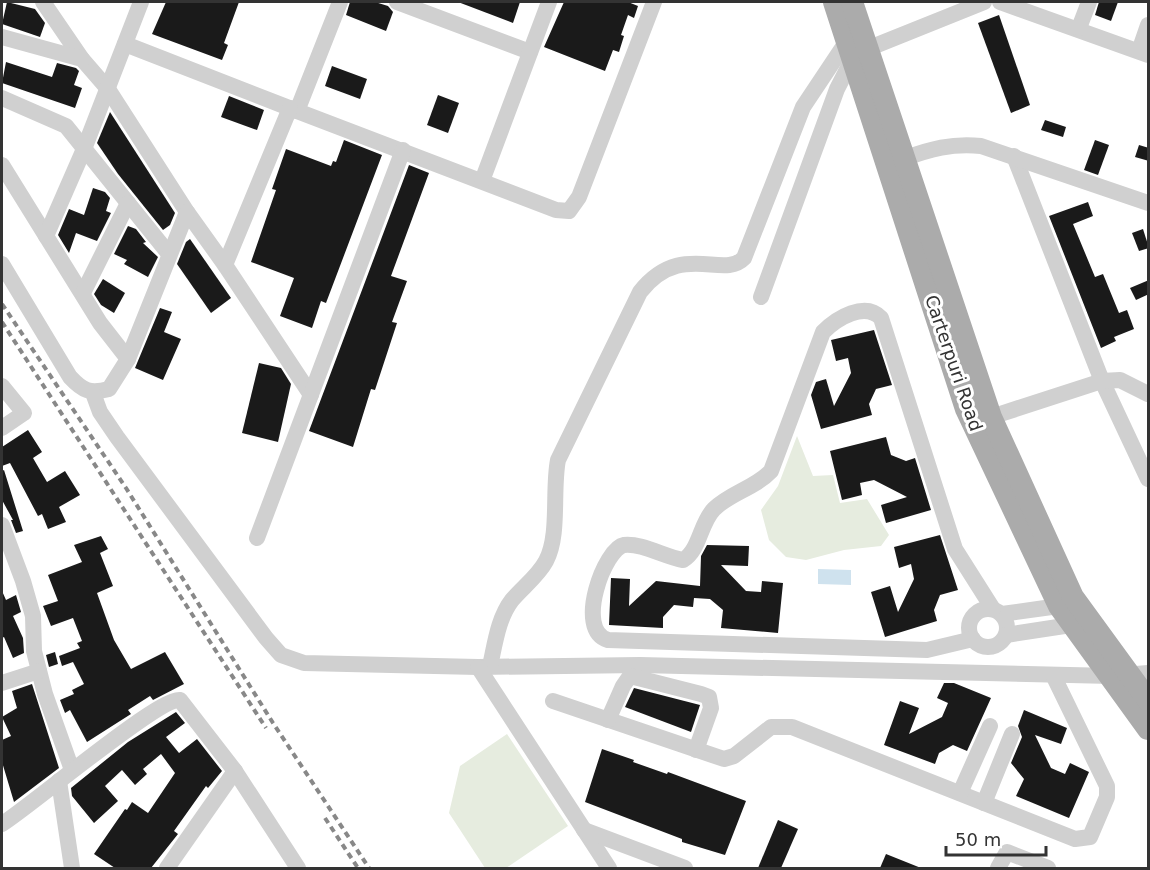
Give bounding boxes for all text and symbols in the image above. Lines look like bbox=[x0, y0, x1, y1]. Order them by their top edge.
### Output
street label: Carterpuri Road bbox=[921, 292, 987, 434]
scale bar bbox=[946, 819, 1046, 857]
text: 50 m bbox=[955, 829, 1001, 850]

